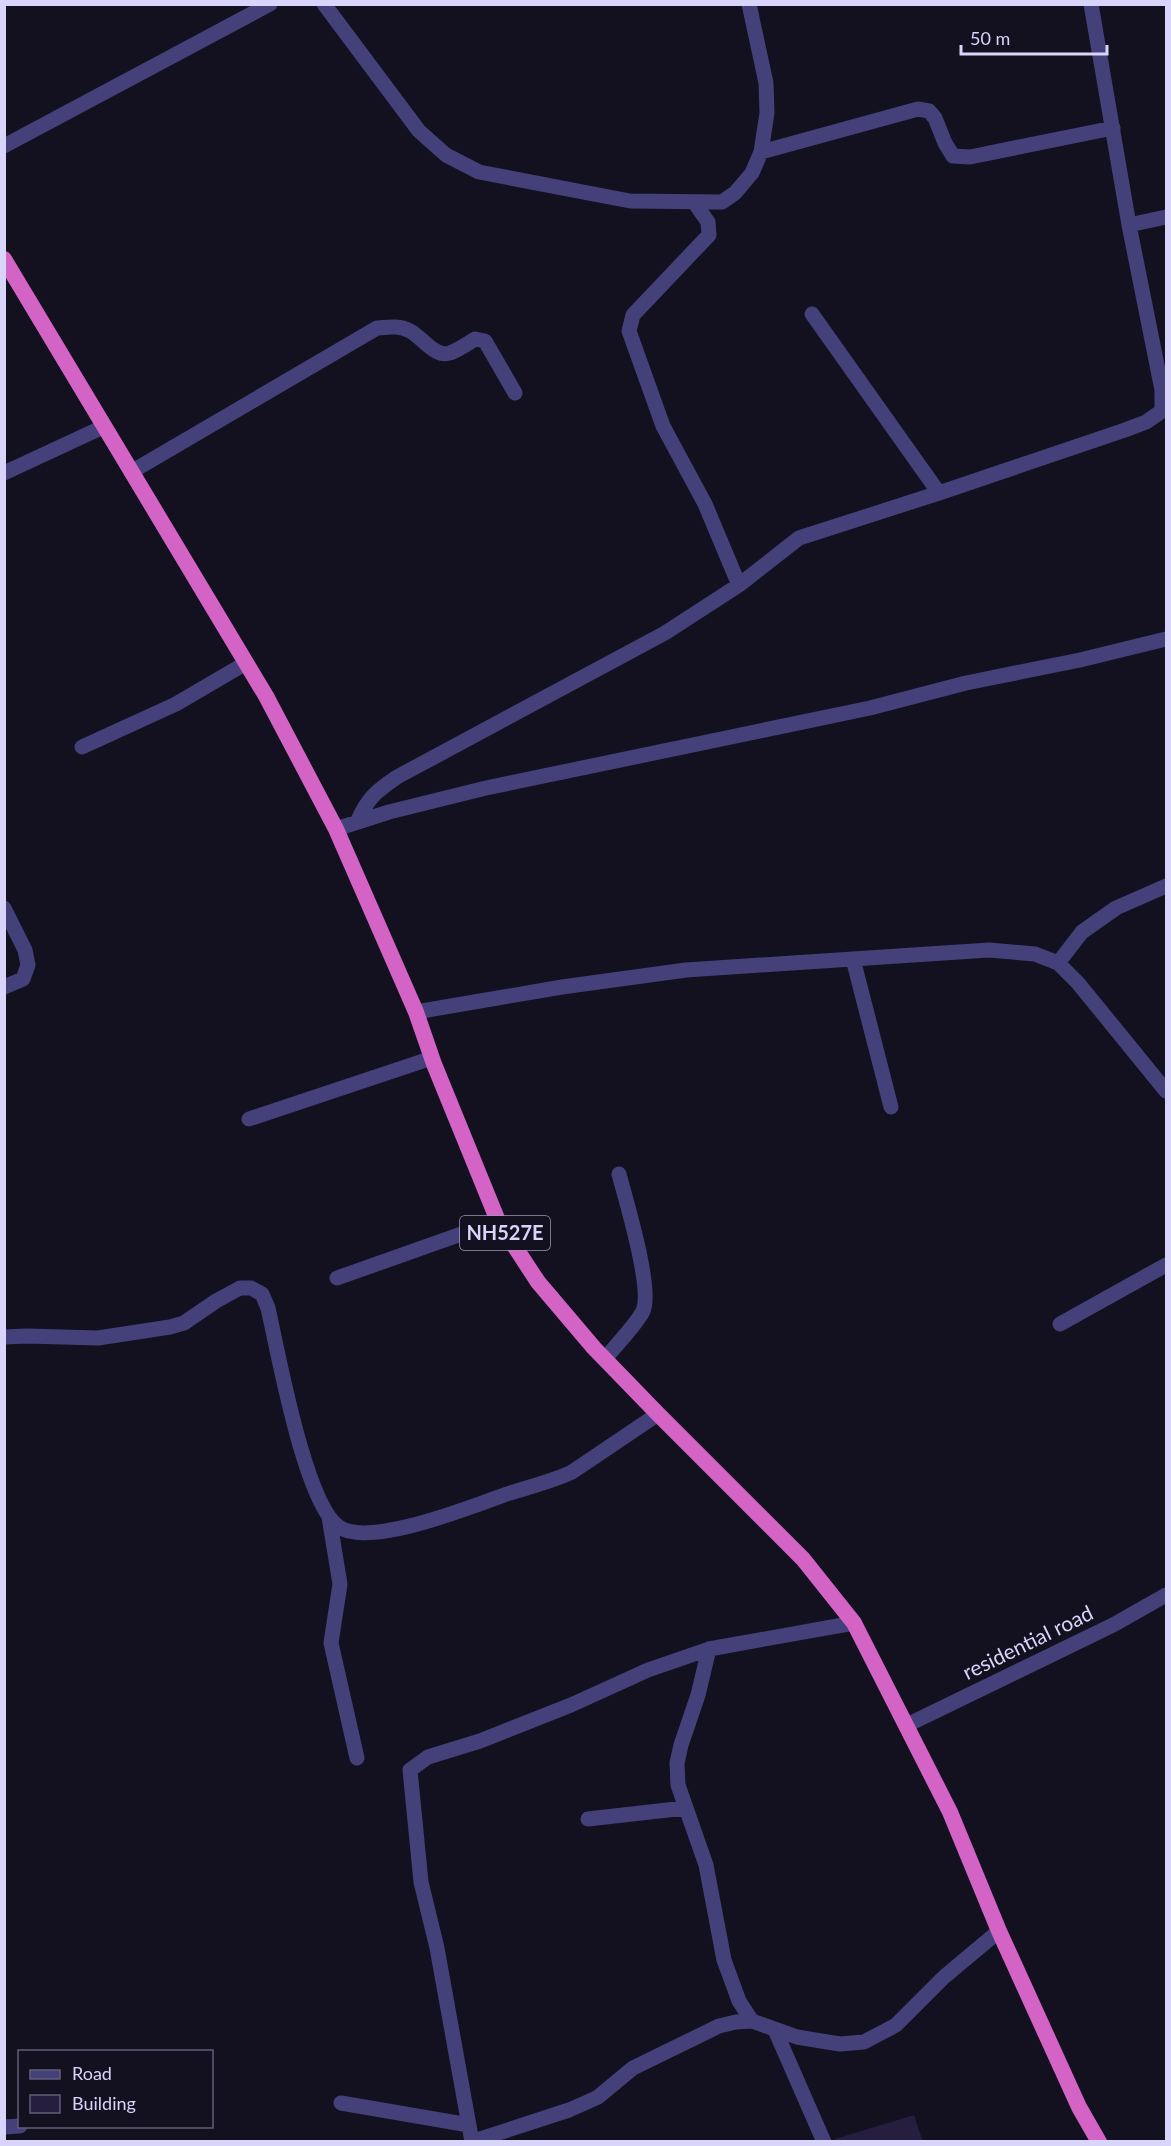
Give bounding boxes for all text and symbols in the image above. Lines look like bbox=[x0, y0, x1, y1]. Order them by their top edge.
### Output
scale bar bbox=[961, 18, 1106, 56]
text: 50 m bbox=[970, 27, 1010, 49]
road number: NH527E bbox=[460, 1216, 550, 1250]
street label: residential road bbox=[958, 1599, 1097, 1684]
legend bbox=[18, 2050, 213, 2128]
text: Road bbox=[72, 2062, 112, 2084]
text: Building bbox=[72, 2092, 136, 2114]

